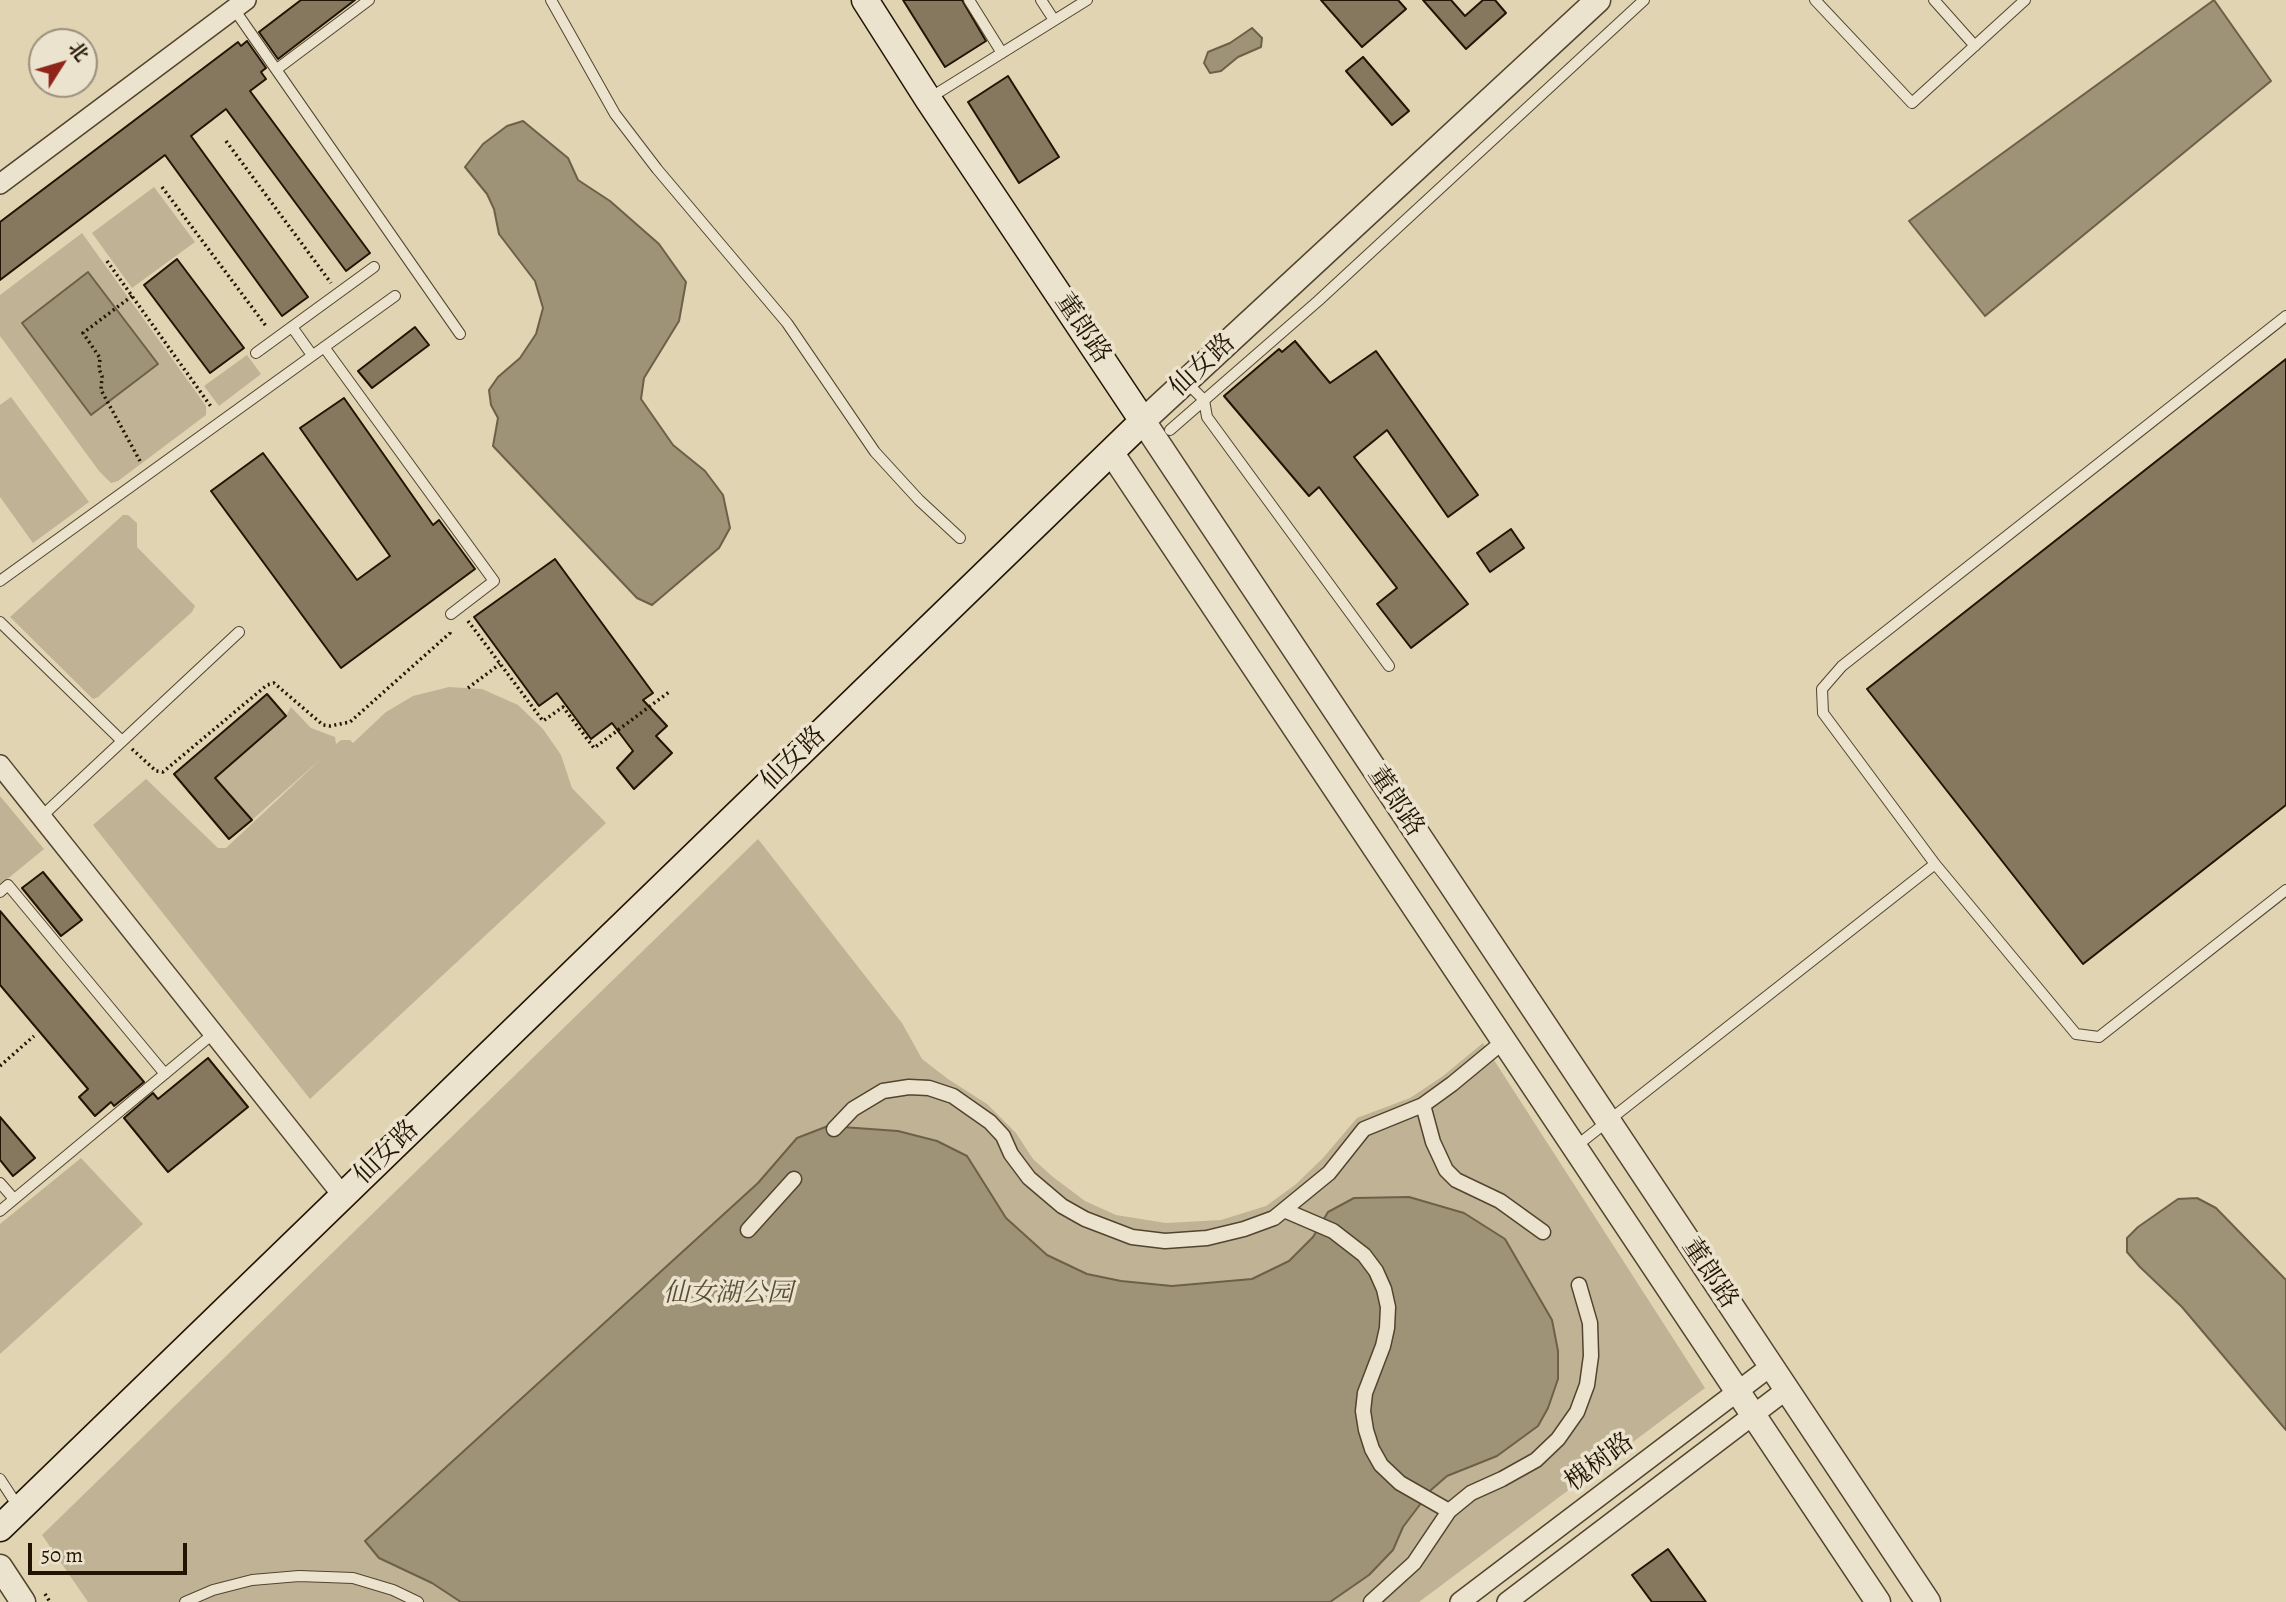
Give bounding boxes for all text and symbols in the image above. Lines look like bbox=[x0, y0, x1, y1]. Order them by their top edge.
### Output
north arrow bbox=[28, 28, 98, 98]
text: 北 bbox=[62, 36, 94, 67]
street label: 董郎路 bbox=[1047, 288, 1117, 370]
street label: 仙女路 bbox=[1164, 328, 1242, 404]
street label: 仙女路 bbox=[755, 721, 833, 797]
street label: 董郎路 bbox=[1360, 761, 1430, 843]
street label: 仙女路 bbox=[348, 1115, 426, 1191]
street label: 董郎路 bbox=[1674, 1233, 1744, 1315]
park label: 仙女湖公园 bbox=[663, 1279, 793, 1311]
street label: 槐树路 bbox=[1559, 1427, 1641, 1499]
scale bar bbox=[32, 1528, 191, 1572]
text: 50 m bbox=[41, 1541, 83, 1569]

